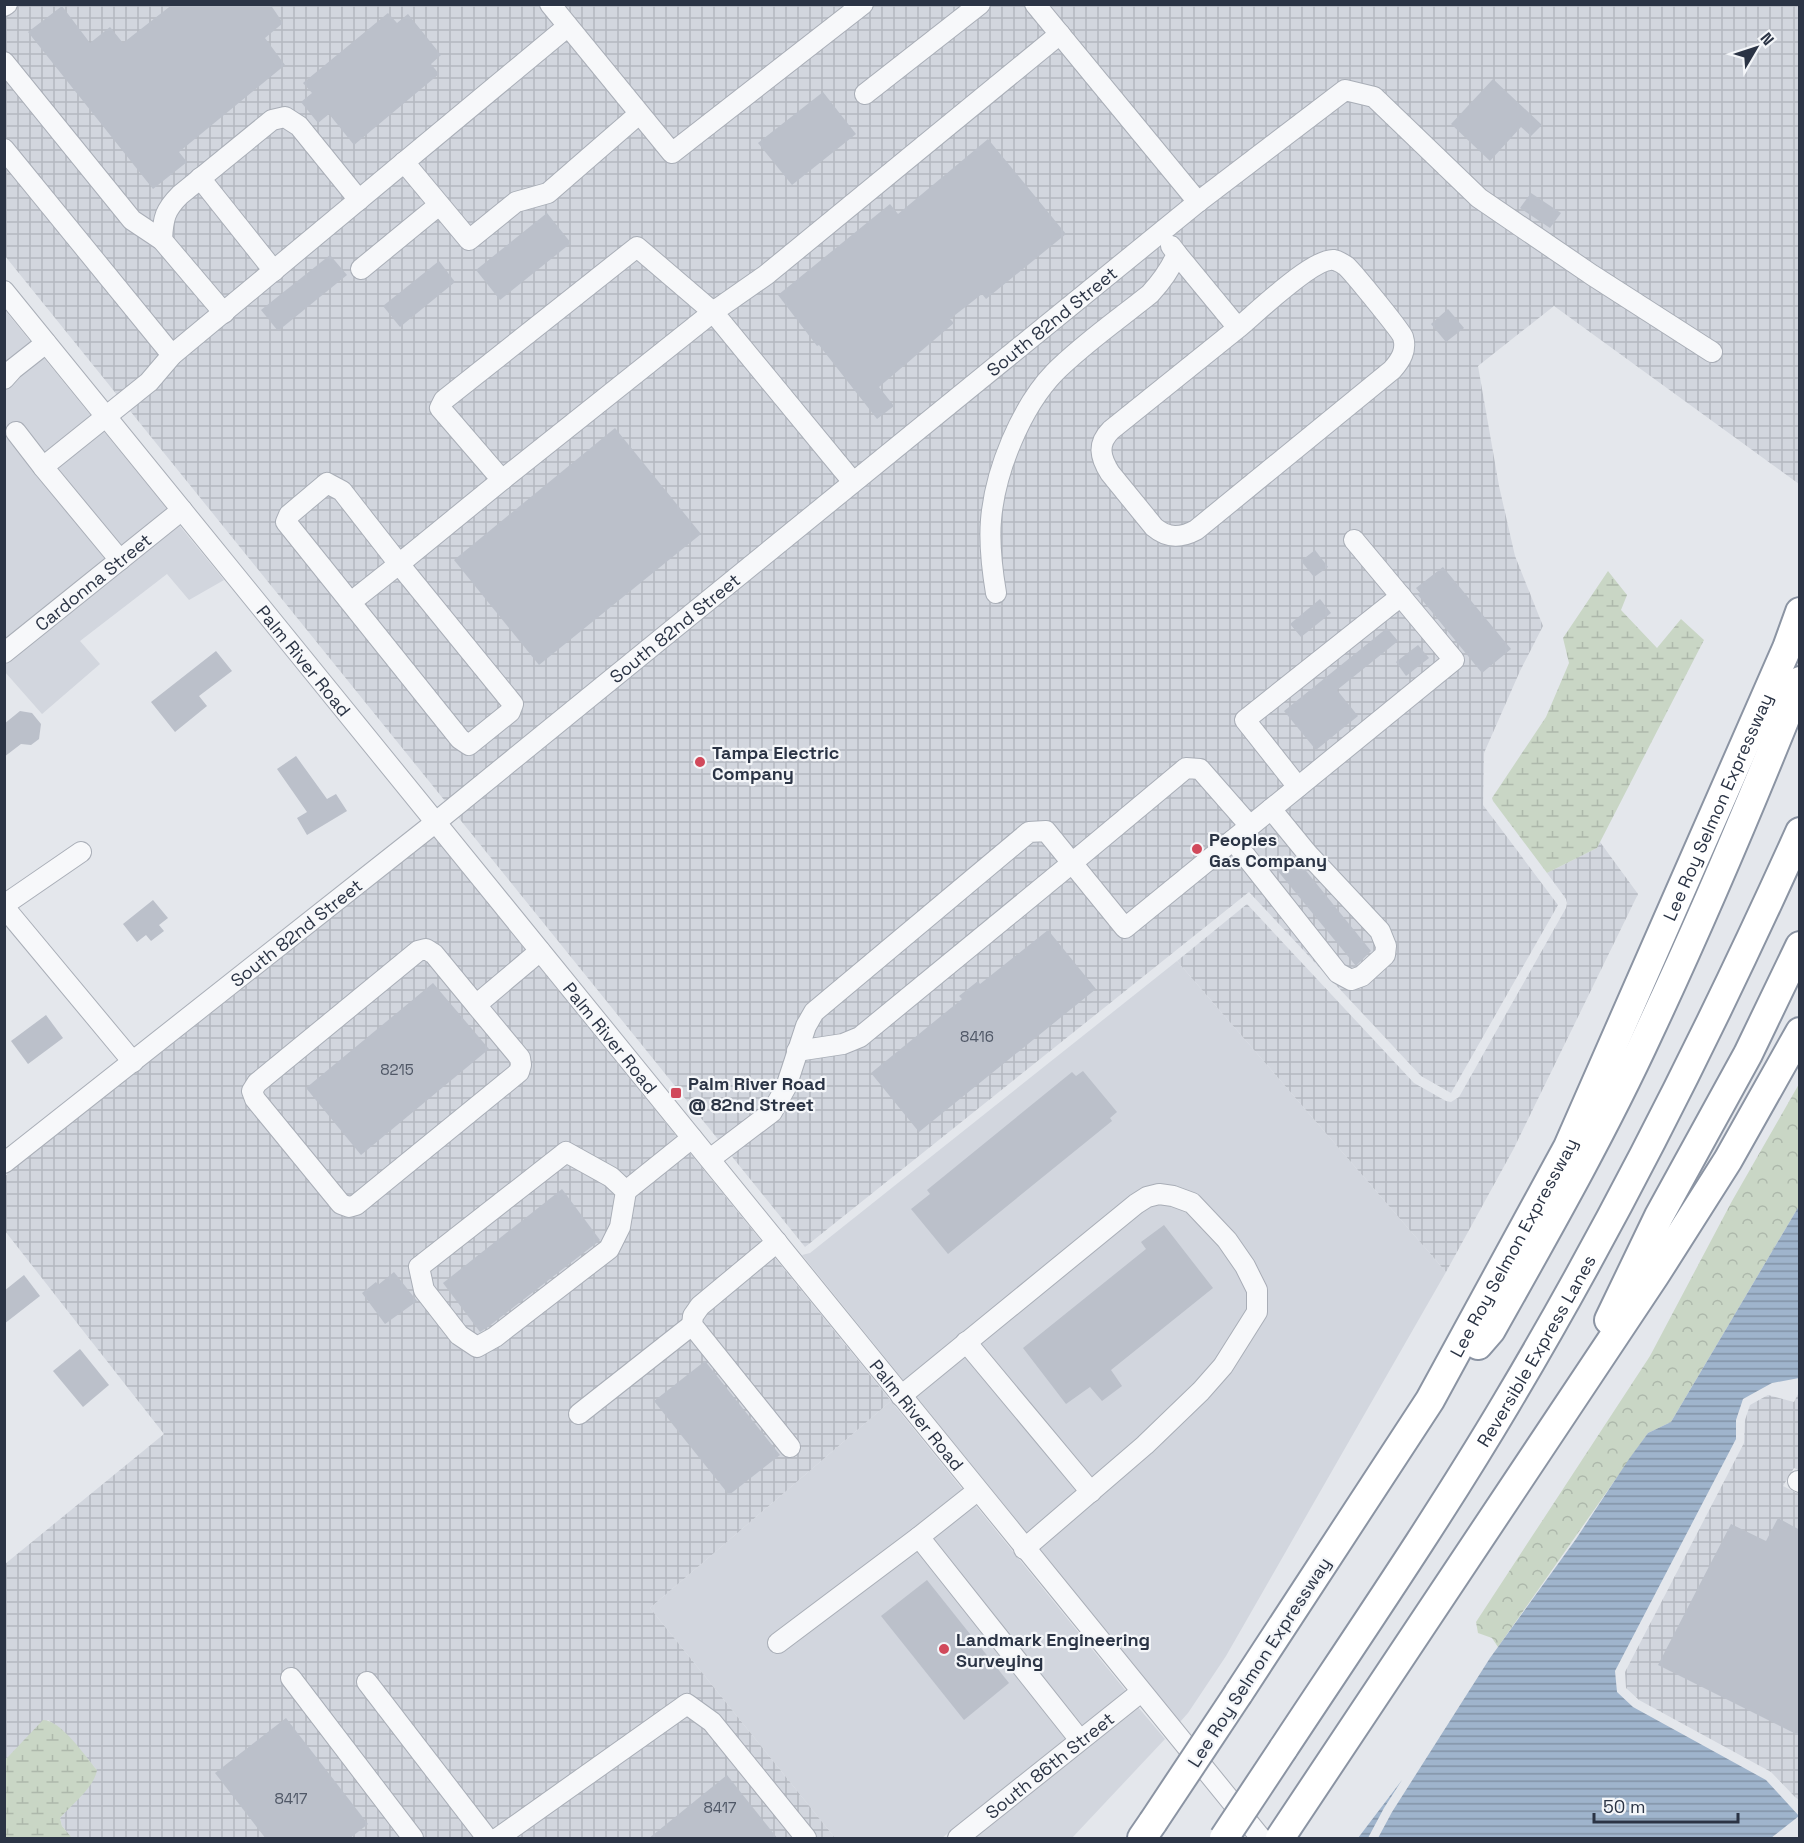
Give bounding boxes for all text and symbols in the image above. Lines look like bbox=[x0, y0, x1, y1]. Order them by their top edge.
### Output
north arrow bbox=[1726, 18, 1786, 78]
text: N bbox=[1756, 28, 1779, 50]
street label: South 82nd Street bbox=[982, 261, 1122, 381]
street label: Cardonna Street bbox=[30, 528, 156, 635]
street label: South 82nd Street bbox=[605, 568, 745, 688]
street label: Palm River Road bbox=[252, 600, 356, 721]
street label: Lee Roy Selmon Expressway bbox=[1657, 689, 1777, 924]
place label: Tampa Electric Company bbox=[712, 741, 839, 785]
marker: Tampa Electric Company bbox=[693, 755, 707, 769]
place label: Peoples Gas Company bbox=[1209, 828, 1327, 872]
marker: Peoples Gas Company bbox=[1190, 842, 1204, 856]
street label: South 82nd Street bbox=[225, 873, 367, 992]
street label: Palm River Road bbox=[559, 977, 663, 1098]
house number: 8416 bbox=[960, 1027, 994, 1046]
house number: 8215 bbox=[380, 1060, 414, 1079]
place label: Palm River Road @ 82nd Street bbox=[688, 1072, 826, 1116]
marker: Palm River Road @ 82nd Street bbox=[669, 1086, 683, 1100]
street label: Lee Roy Selmon Expressway bbox=[1444, 1134, 1582, 1361]
street label: Reversible Express Lanes bbox=[1471, 1251, 1600, 1451]
street label: Palm River Road bbox=[865, 1354, 969, 1475]
street label: Lee Roy Selmon Expressway bbox=[1182, 1553, 1336, 1771]
place label: Landmark Engineering Surveying bbox=[956, 1628, 1150, 1672]
marker: Landmark Engineering Surveying bbox=[937, 1642, 951, 1656]
street label: South 86th Street bbox=[980, 1707, 1119, 1823]
scale bar bbox=[1594, 1786, 1738, 1824]
house number: 8417 bbox=[274, 1789, 308, 1808]
text: 50 m bbox=[1603, 1795, 1645, 1818]
house number: 8417 bbox=[703, 1798, 737, 1817]

